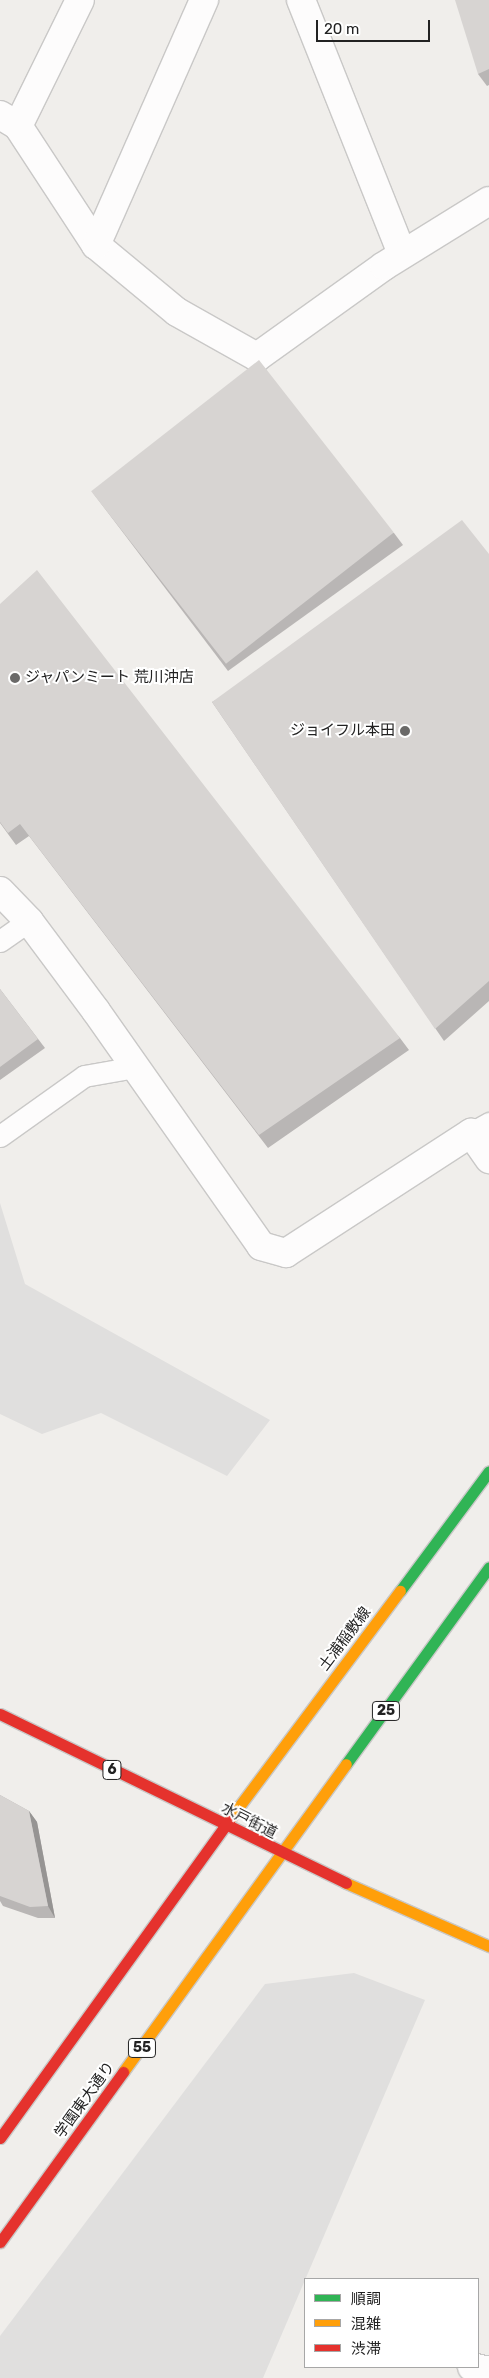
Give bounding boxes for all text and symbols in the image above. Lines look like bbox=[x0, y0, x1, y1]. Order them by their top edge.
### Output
scale bar bbox=[319, 10, 433, 42]
text: 20 m bbox=[324, 20, 359, 38]
place label: ジャパンミート 荒川沖店 bbox=[25, 669, 194, 687]
marker: ジャパンミート 荒川沖店 bbox=[9, 672, 21, 684]
place label: ジョイフル本田 bbox=[290, 722, 395, 740]
marker: ジョイフル本田 bbox=[399, 725, 411, 737]
street label: 土浦稲敷線 bbox=[315, 1604, 375, 1674]
road number: 25 bbox=[371, 1700, 401, 1722]
road number: 6 bbox=[102, 1758, 122, 1782]
street label: 水戸街道 bbox=[218, 1799, 280, 1843]
road number: 55 bbox=[127, 2036, 157, 2060]
street label: 学園東大通り bbox=[51, 2058, 119, 2142]
legend bbox=[304, 2278, 479, 2368]
text: 順調 bbox=[351, 2290, 381, 2308]
text: 混雑 bbox=[351, 2315, 381, 2333]
text: 渋滞 bbox=[351, 2340, 381, 2358]

